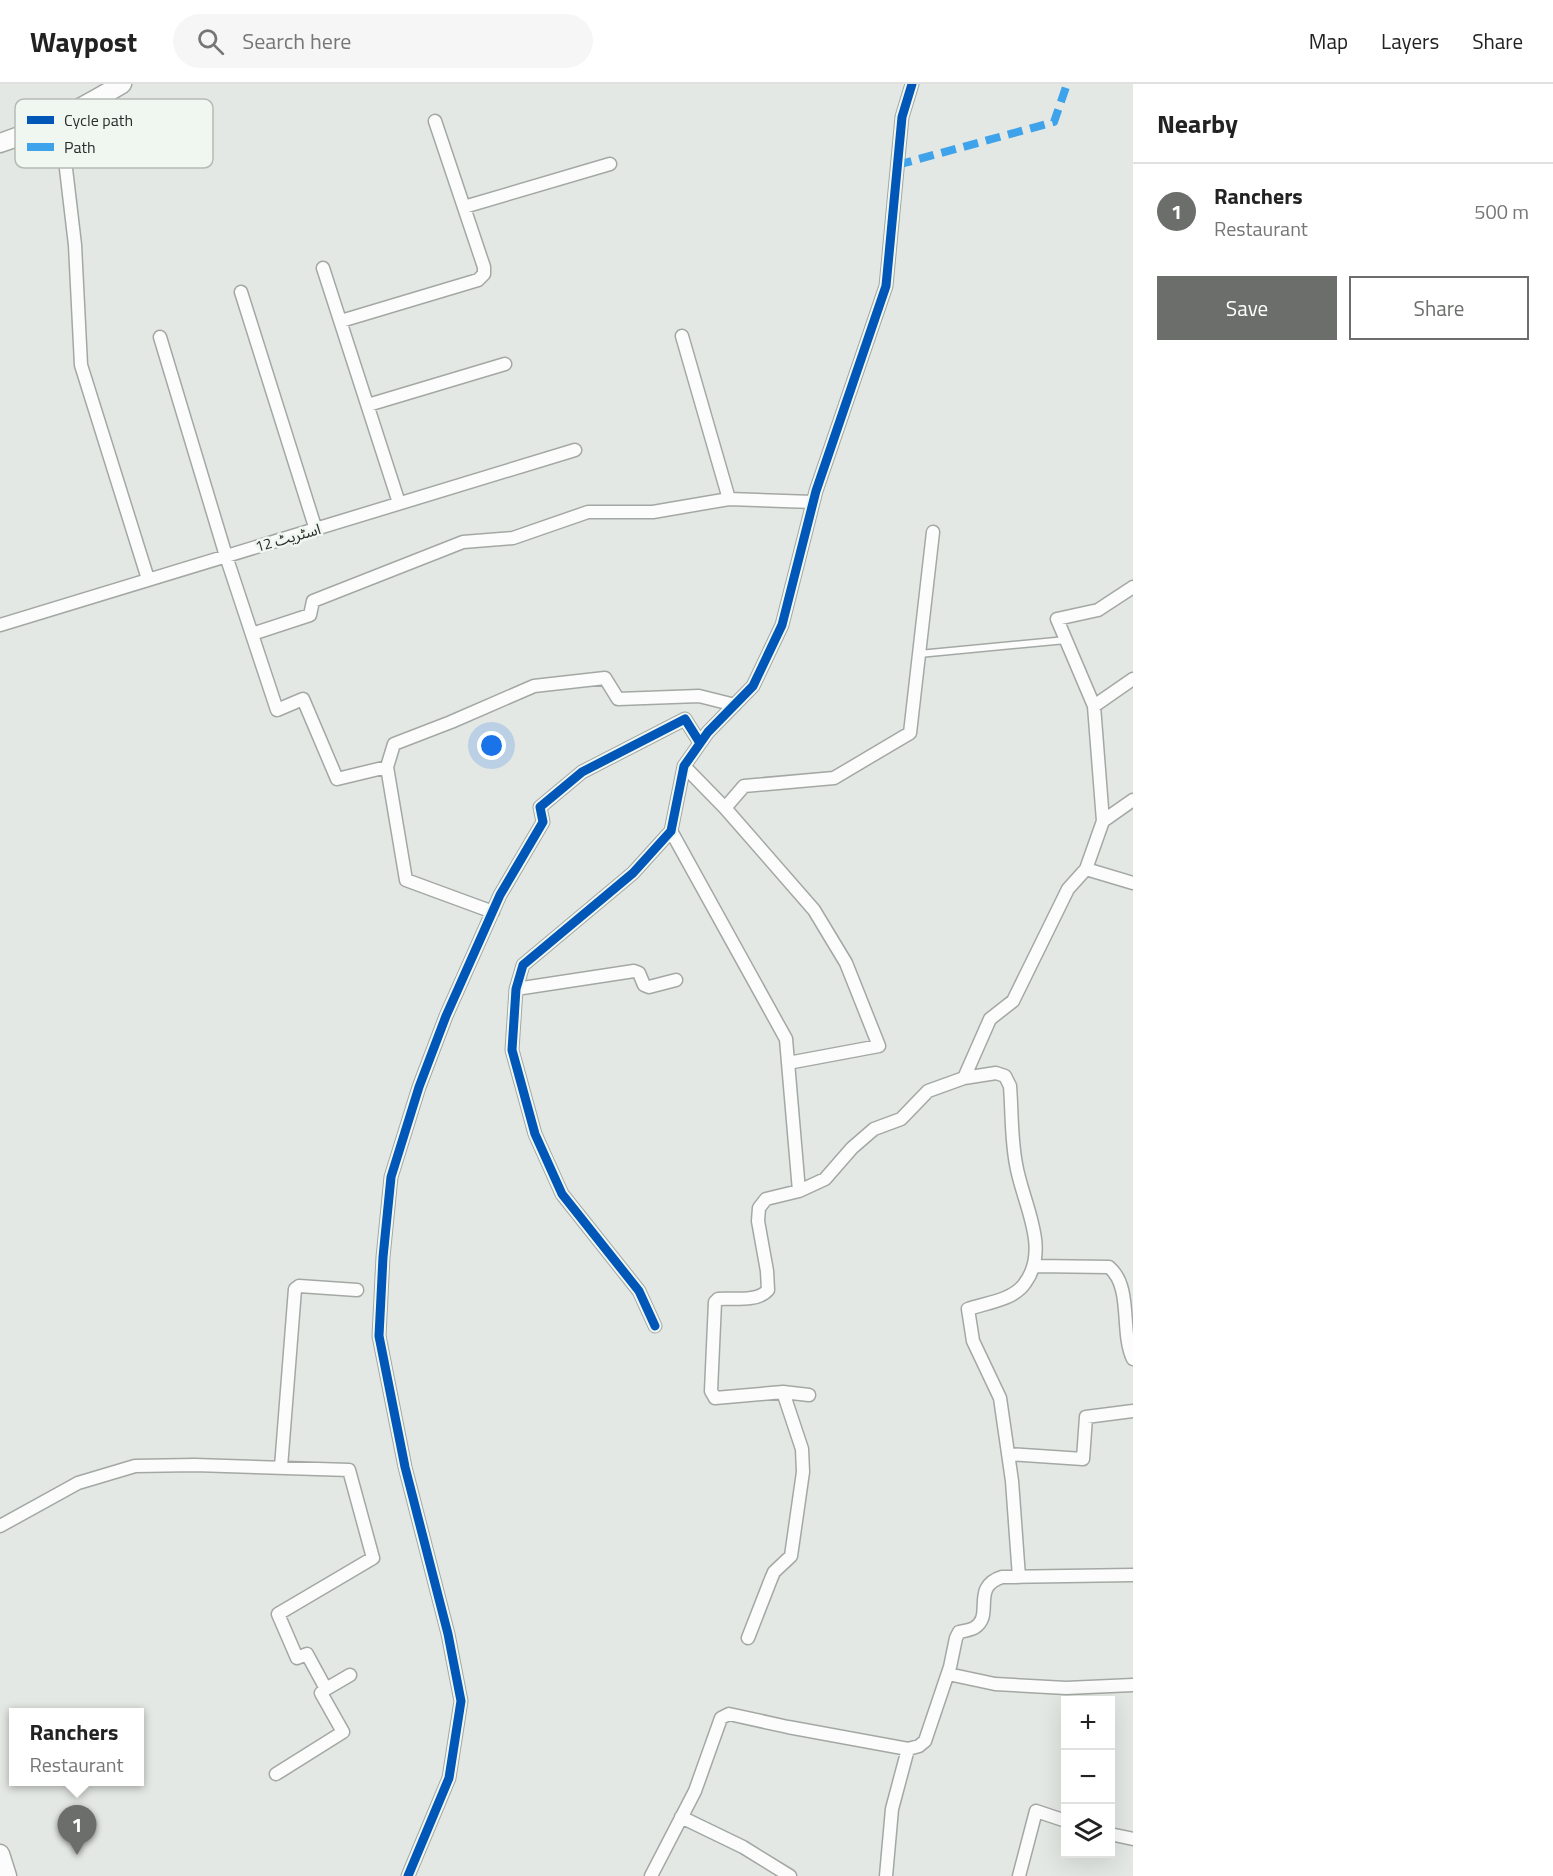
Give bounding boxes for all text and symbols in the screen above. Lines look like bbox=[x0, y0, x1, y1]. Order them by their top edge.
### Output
search box bbox=[173, 14, 593, 68]
text: Waypost bbox=[30, 20, 137, 63]
text: Search here bbox=[242, 24, 351, 58]
icon: search bbox=[194, 25, 227, 58]
text: Map bbox=[1309, 25, 1348, 57]
text: Layers bbox=[1381, 25, 1439, 57]
text: Share bbox=[1472, 25, 1523, 57]
legend bbox=[15, 99, 213, 168]
text: Nearby bbox=[1157, 104, 1238, 143]
text: Cycle path bbox=[64, 108, 133, 132]
text: Path bbox=[64, 135, 96, 159]
text: Ranchers bbox=[1214, 179, 1303, 213]
text: 1 bbox=[1171, 196, 1182, 227]
text: 500 m bbox=[1474, 196, 1529, 227]
text: Restaurant bbox=[1214, 213, 1308, 244]
button: Save bbox=[1157, 276, 1337, 340]
button: Share bbox=[1349, 276, 1529, 340]
street label: اسٹریٹ 12 bbox=[252, 517, 323, 558]
your location bbox=[477, 731, 506, 760]
map controls bbox=[1061, 1696, 1115, 1858]
button: + bbox=[1061, 1696, 1115, 1750]
popup bbox=[9, 1708, 144, 1786]
text: Ranchers bbox=[30, 1715, 118, 1749]
text: Restaurant bbox=[30, 1749, 123, 1780]
button: − bbox=[1061, 1750, 1115, 1804]
button: layers bbox=[1061, 1804, 1115, 1858]
pin: 1 bbox=[58, 1806, 97, 1855]

